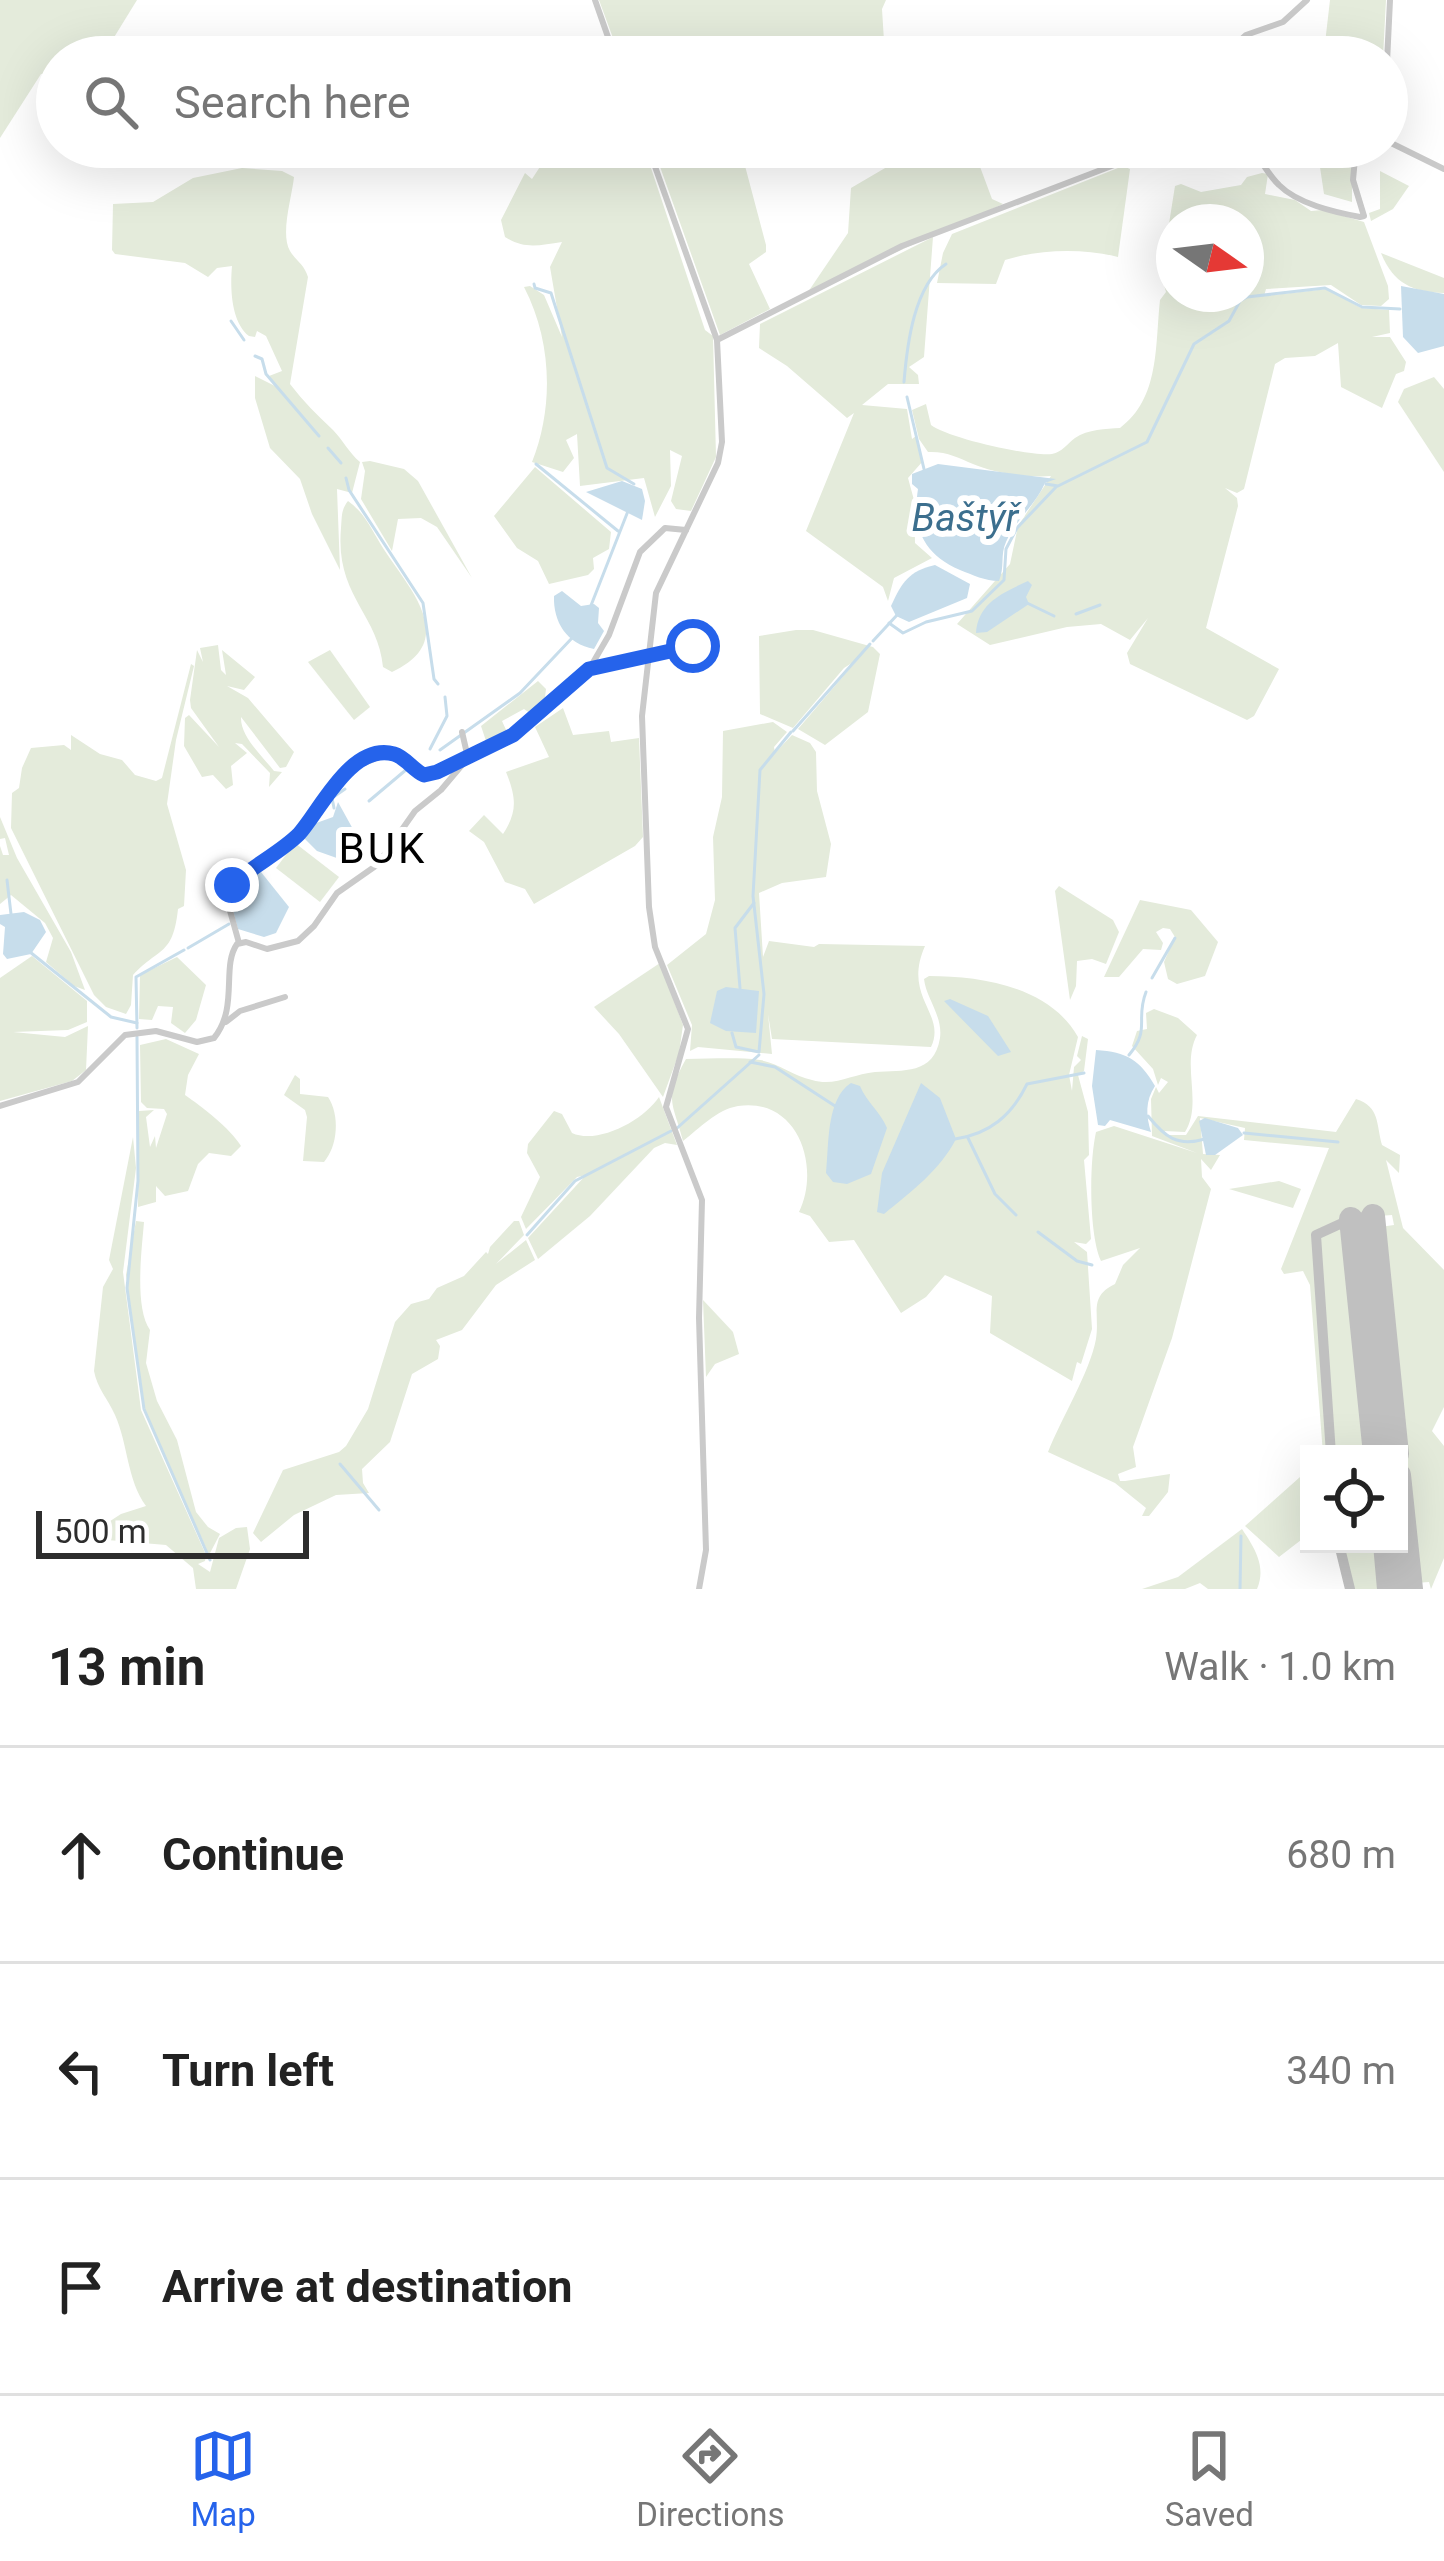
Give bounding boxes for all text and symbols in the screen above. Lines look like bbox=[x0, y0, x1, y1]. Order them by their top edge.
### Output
search box bbox=[36, 36, 1408, 168]
icon: search bbox=[78, 69, 144, 135]
text: Search here bbox=[174, 76, 411, 129]
north arrow bbox=[1156, 204, 1264, 312]
water label: Baštýř bbox=[912, 495, 1023, 541]
route start bbox=[666, 619, 720, 673]
district label: BUK bbox=[339, 824, 427, 873]
route end bbox=[205, 858, 259, 912]
map controls bbox=[1300, 1445, 1408, 1553]
button: locate bbox=[1300, 1445, 1408, 1553]
scale bar bbox=[36, 1505, 309, 1558]
text: 500 m bbox=[54, 1512, 147, 1551]
text: 13 min bbox=[48, 1638, 205, 1697]
text: Walk · 1.0 km bbox=[1164, 1644, 1396, 1690]
icon: ahead bbox=[48, 1822, 114, 1888]
text: Continue bbox=[162, 1828, 344, 1881]
text: 680 m bbox=[1286, 1832, 1396, 1878]
icon: left bbox=[48, 2038, 114, 2104]
text: Turn left bbox=[162, 2044, 334, 2097]
text: 340 m bbox=[1286, 2048, 1396, 2094]
icon: arrive bbox=[48, 2254, 114, 2320]
text: Arrive at destination bbox=[162, 2260, 573, 2313]
tab: Map bbox=[190, 2423, 256, 2534]
tab: Directions bbox=[636, 2423, 785, 2534]
tab: Saved bbox=[1165, 2423, 1254, 2534]

